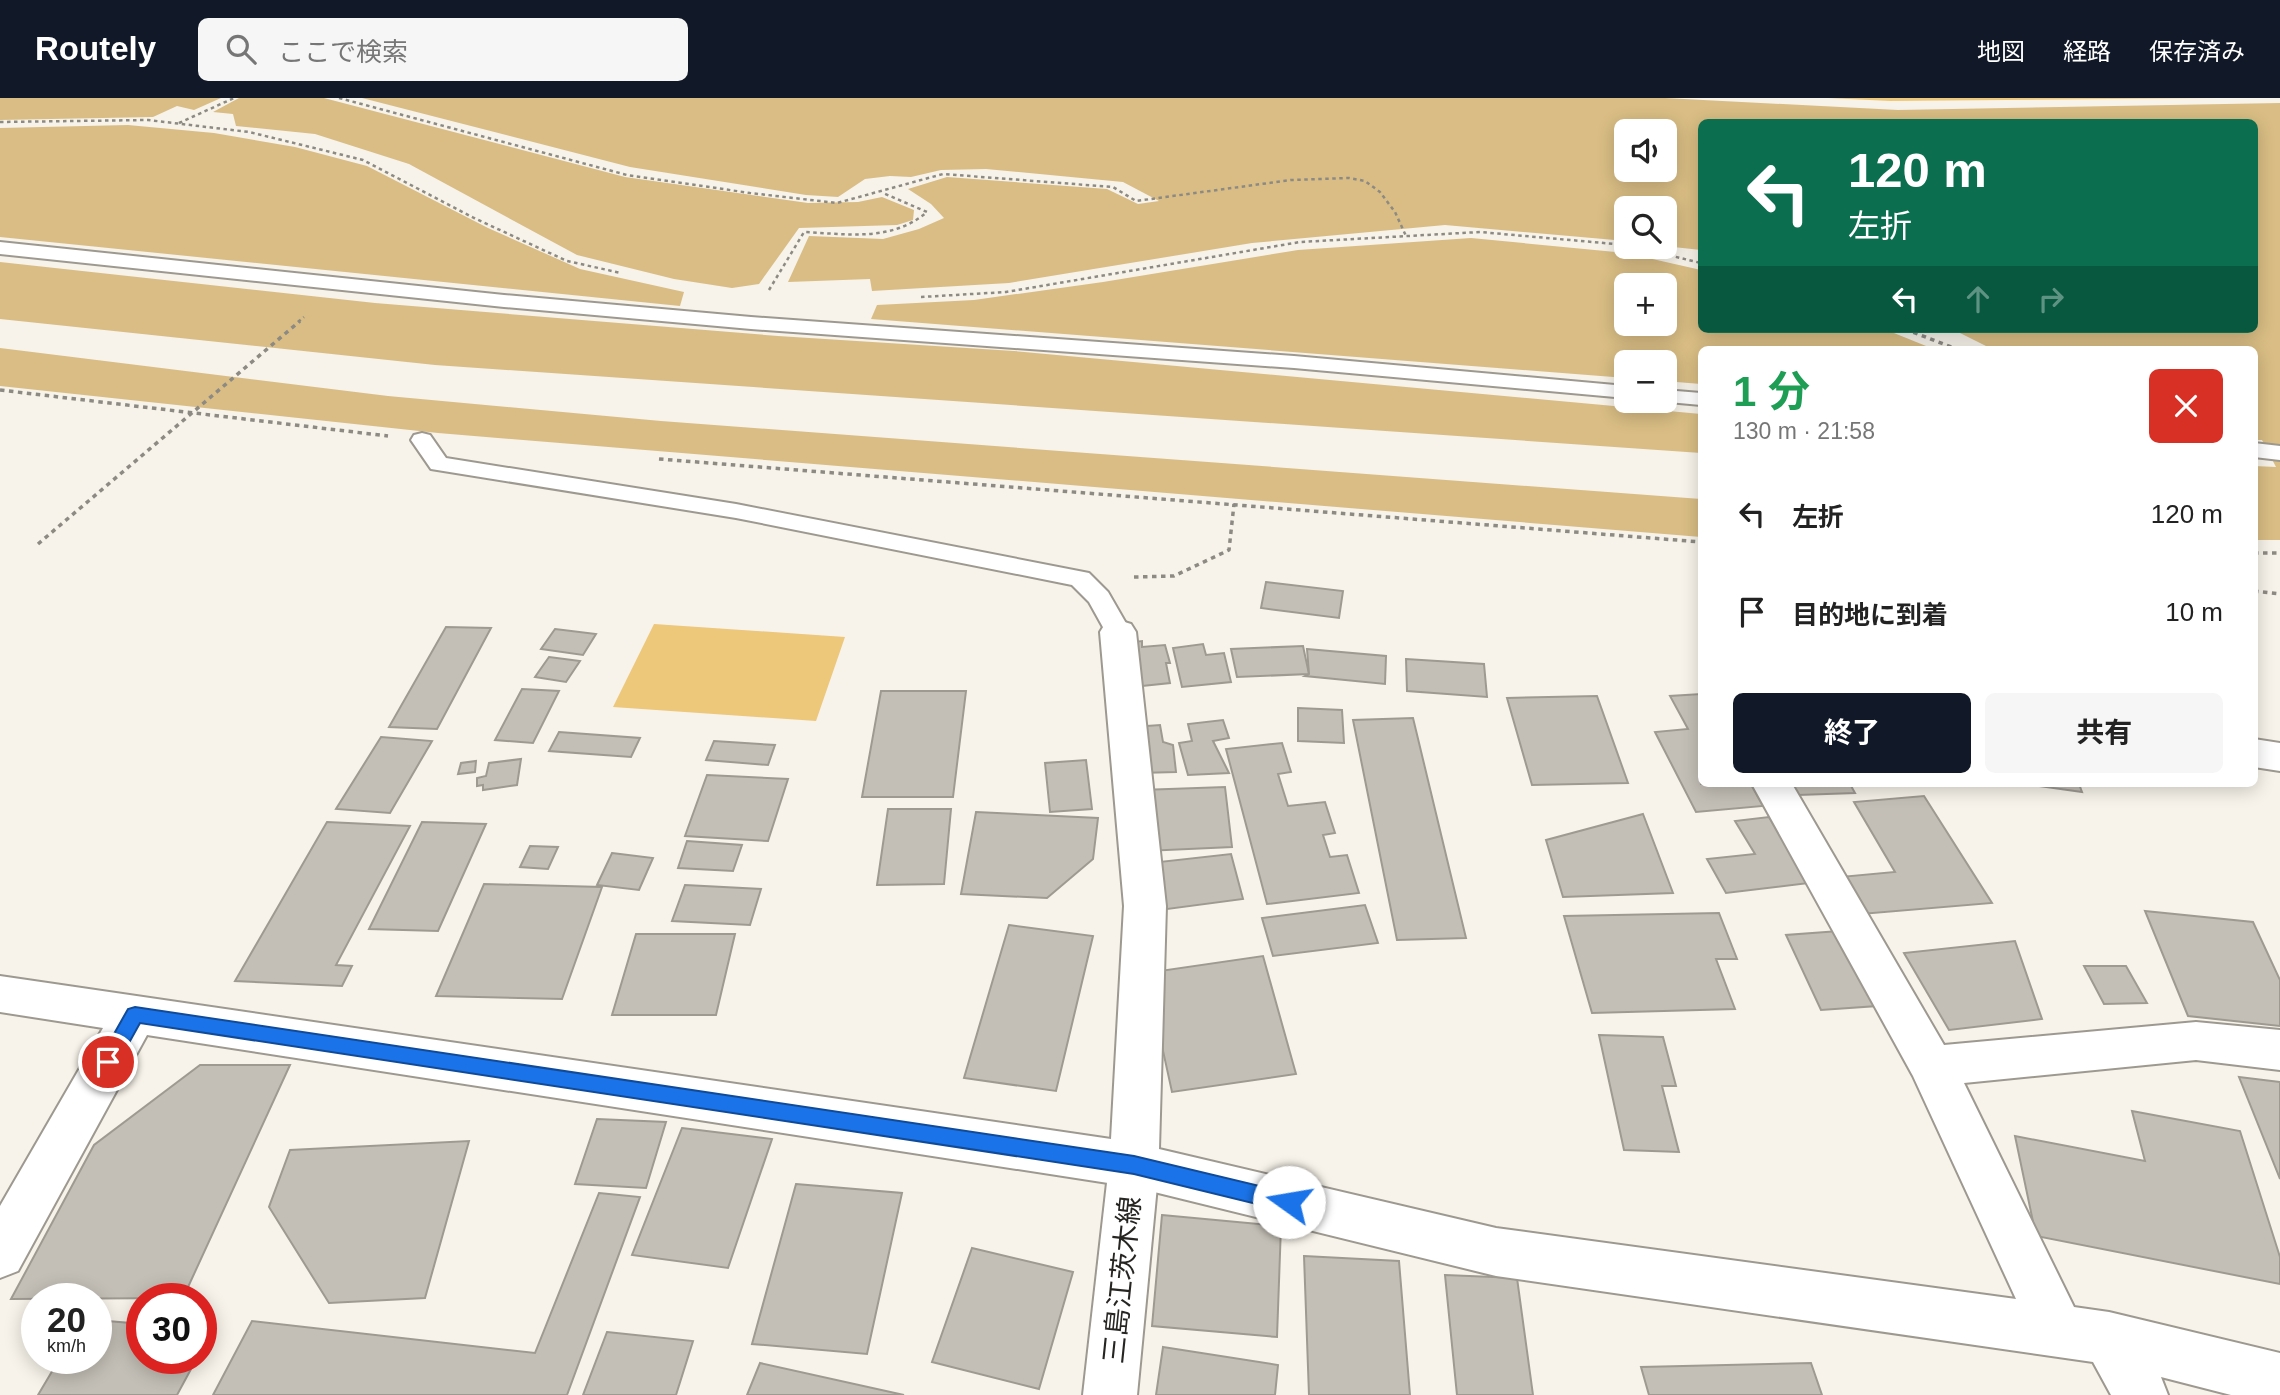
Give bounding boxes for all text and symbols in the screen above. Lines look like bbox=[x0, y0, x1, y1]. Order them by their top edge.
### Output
search box bbox=[198, 18, 688, 81]
text: Routely bbox=[35, 30, 156, 67]
icon: search bbox=[222, 30, 260, 68]
text: ここで検索 bbox=[278, 37, 408, 67]
text: 地図 bbox=[1977, 38, 2025, 65]
text: 経路 bbox=[2063, 38, 2111, 65]
text: 保存済み bbox=[2149, 38, 2245, 65]
map controls bbox=[1614, 119, 1677, 413]
button: sound bbox=[1614, 119, 1677, 182]
text: 120 m bbox=[1848, 143, 1987, 197]
icon: left bbox=[1733, 147, 1824, 238]
button: search bbox=[1614, 196, 1677, 259]
text: 左折 bbox=[1848, 208, 1912, 244]
button: + bbox=[1614, 273, 1677, 336]
icon: left bbox=[1886, 280, 1924, 318]
icon: ahead bbox=[1959, 280, 1997, 318]
icon: right bbox=[2032, 280, 2070, 318]
button: − bbox=[1614, 350, 1677, 413]
text: 1 分 bbox=[1733, 368, 1810, 415]
button: close bbox=[2149, 369, 2223, 443]
text: 130 m · 21:58 bbox=[1733, 418, 1875, 444]
icon: left bbox=[1733, 495, 1771, 533]
text: 120 m bbox=[2151, 499, 2223, 529]
text: 左折 bbox=[1792, 502, 1844, 532]
icon: arrive bbox=[1733, 593, 1771, 631]
text: 10 m bbox=[2165, 597, 2223, 627]
text: 目的地に到着 bbox=[1792, 600, 1948, 630]
button: 終了 bbox=[1733, 693, 1971, 773]
button: 共有 bbox=[1985, 693, 2223, 773]
pin bbox=[78, 1032, 138, 1092]
icon: arrive bbox=[89, 1043, 127, 1081]
position arrow bbox=[1252, 1165, 1326, 1239]
street label: 三島江茨木線 bbox=[1098, 1195, 1146, 1365]
speed limit sign: 30 bbox=[126, 1283, 217, 1374]
text: 20 bbox=[47, 1300, 86, 1339]
text: km/h bbox=[47, 1336, 86, 1356]

